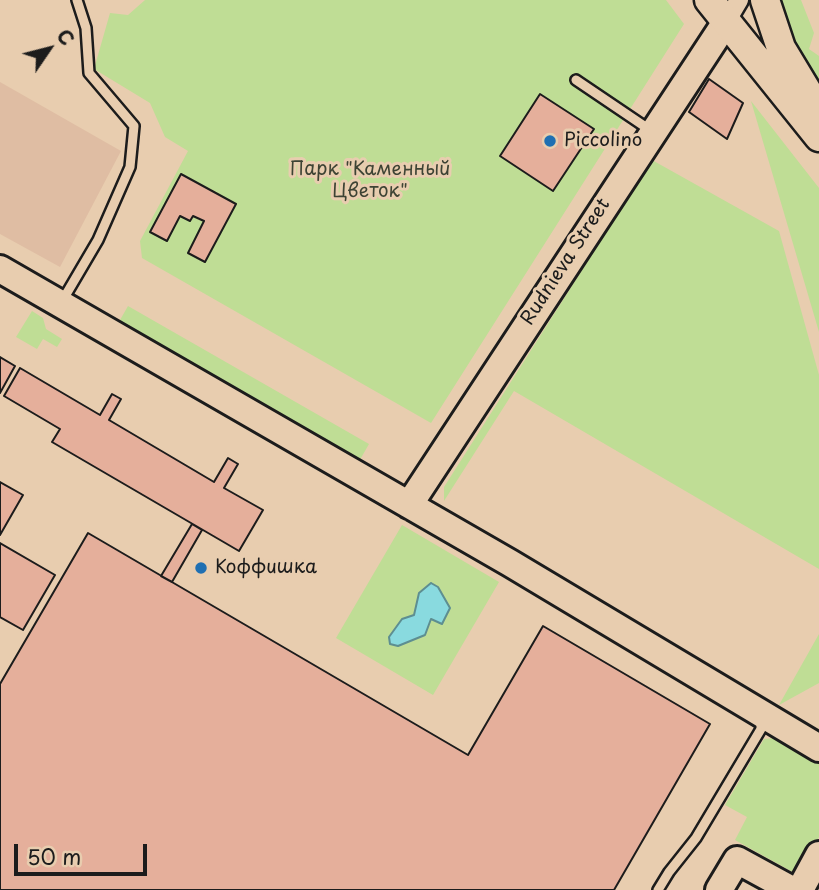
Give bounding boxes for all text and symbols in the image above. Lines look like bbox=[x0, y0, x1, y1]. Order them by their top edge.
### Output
north arrow bbox=[14, 14, 84, 84]
text: С bbox=[51, 23, 82, 51]
place label: Piccolino bbox=[564, 130, 642, 152]
marker: Piccolino bbox=[542, 133, 558, 149]
park label: Парк "Каменный Цветок" bbox=[290, 159, 450, 203]
street label: Rudnieva Street bbox=[517, 194, 615, 330]
place label: Коффишка bbox=[215, 557, 317, 579]
marker: Коффишка bbox=[193, 560, 209, 576]
scale bar bbox=[18, 830, 150, 874]
text: 50 m bbox=[27, 840, 81, 872]

